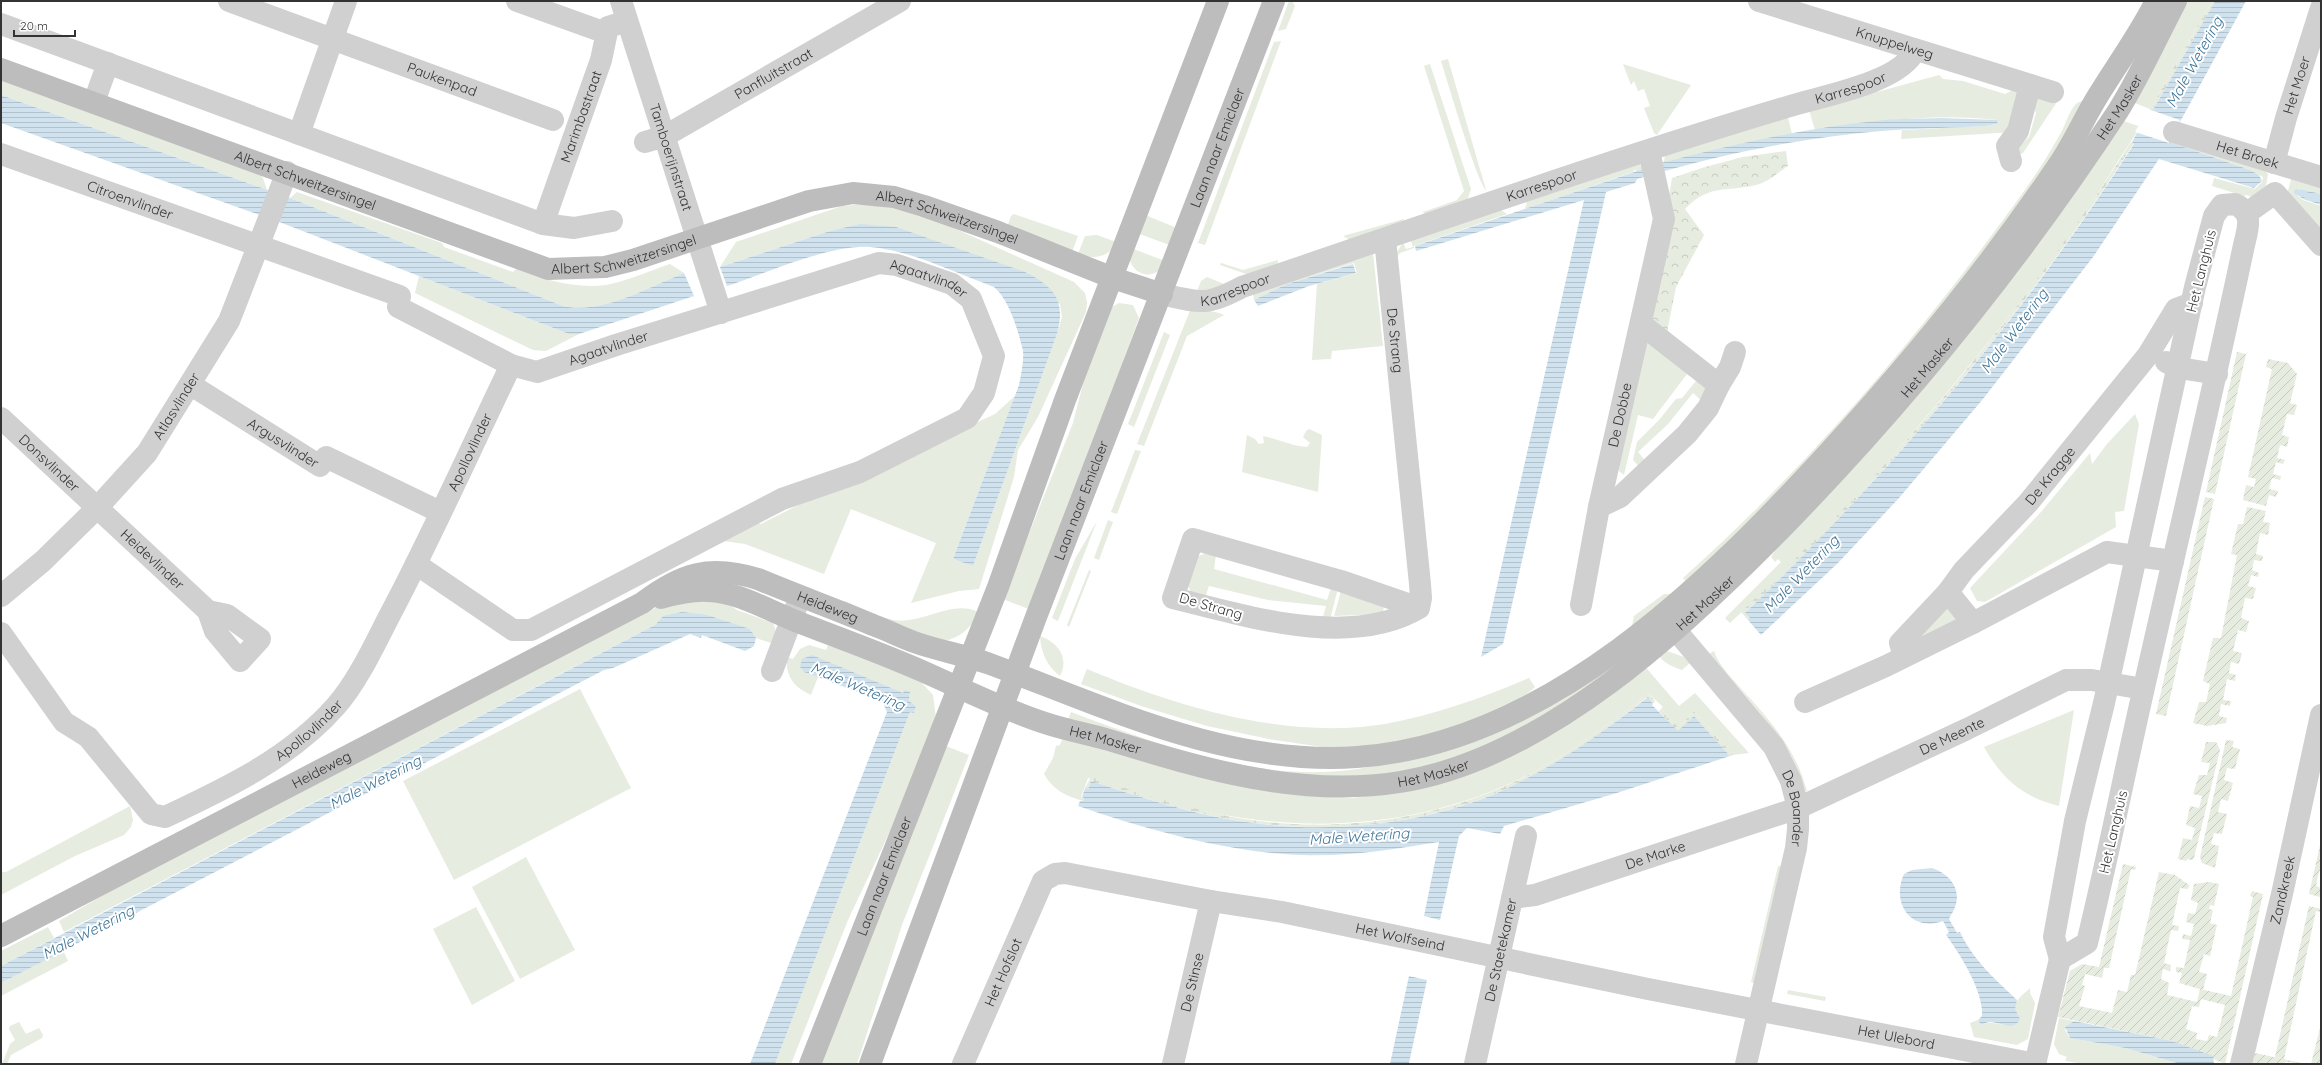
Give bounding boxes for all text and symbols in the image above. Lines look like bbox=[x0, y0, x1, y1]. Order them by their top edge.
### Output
scale bar bbox=[14, 12, 75, 38]
water label: Male Wetering bbox=[2161, 12, 2227, 111]
text: 20 m bbox=[20, 18, 48, 33]
street label: Knuppelweg bbox=[1854, 22, 1936, 63]
street label: Panfluitstraat bbox=[731, 44, 816, 103]
street label: Het Moer bbox=[2279, 53, 2314, 116]
street label: Paukenpad bbox=[405, 58, 480, 100]
street label: Karrespoor bbox=[1813, 67, 1890, 108]
street label: Marimbastraat bbox=[556, 68, 606, 165]
street label: Het Masker bbox=[2092, 71, 2147, 143]
street label: Laan naar Emiclaer bbox=[1186, 85, 1249, 210]
street label: Tamboerijnstraat bbox=[645, 101, 697, 213]
street label: Het Broek bbox=[2214, 136, 2281, 173]
street label: Albert Schweitzersingel bbox=[232, 146, 378, 214]
street label: Karrespoor bbox=[1504, 165, 1580, 206]
street label: Citroenvlinder bbox=[85, 176, 176, 224]
street label: Albert Schweitzersingel bbox=[875, 186, 1021, 248]
street label: Het Langhuis bbox=[2182, 228, 2220, 314]
street label: Albert Schweitzersingel bbox=[551, 230, 699, 278]
street label: Agaatvlinder bbox=[889, 255, 972, 302]
street label: Karrespoor bbox=[1200, 269, 1273, 310]
water label: Male Wetering bbox=[1976, 284, 2053, 377]
street label: De Strang bbox=[1383, 307, 1408, 374]
street label: Agaatvlinder bbox=[566, 326, 651, 370]
street label: Het Masker bbox=[1897, 333, 1958, 401]
street label: Atlasvlinder bbox=[149, 369, 204, 443]
street label: De Dobbe bbox=[1604, 381, 1636, 449]
street label: Apollovlinder bbox=[444, 409, 496, 494]
street label: Argusvlinder bbox=[244, 414, 323, 472]
street label: Donsvlinder bbox=[15, 430, 84, 496]
street label: Laan naar Emiclaer bbox=[1050, 437, 1113, 563]
street label: De Kragge bbox=[2021, 443, 2079, 509]
street label: Heidevlinder bbox=[117, 525, 189, 594]
water label: Male Wetering bbox=[1759, 530, 1844, 617]
street label: Het Masker bbox=[1672, 571, 1739, 634]
street label: Heideweg bbox=[794, 587, 861, 627]
street label: De Strang bbox=[1177, 588, 1245, 624]
water label: Male Wetering bbox=[808, 658, 910, 715]
street label: Apollovlinder bbox=[271, 695, 347, 765]
street label: De Meente bbox=[1916, 713, 1987, 759]
street label: Het Masker bbox=[1068, 721, 1144, 758]
street label: Heideweg bbox=[289, 747, 354, 792]
water label: Male Wetering bbox=[326, 750, 426, 813]
street label: Het Masker bbox=[1396, 755, 1473, 791]
street label: De Baander bbox=[1778, 767, 1807, 848]
street label: Het Langhuis bbox=[2095, 789, 2131, 875]
street label: Laan naar Emiclaer bbox=[852, 813, 916, 938]
water label: Male Wetering bbox=[1308, 823, 1411, 849]
street label: De Marke bbox=[1623, 837, 1688, 874]
street label: Zandkreek bbox=[2266, 854, 2299, 926]
street label: De Staetekamer bbox=[1480, 896, 1521, 1003]
water label: Male Wetering bbox=[39, 900, 139, 963]
street label: Het Wolfseind bbox=[1354, 919, 1446, 955]
street label: Het Hofslot bbox=[980, 935, 1026, 1009]
street label: De Stinse bbox=[1176, 951, 1208, 1014]
street label: Het Ulebord bbox=[1856, 1021, 1936, 1053]

